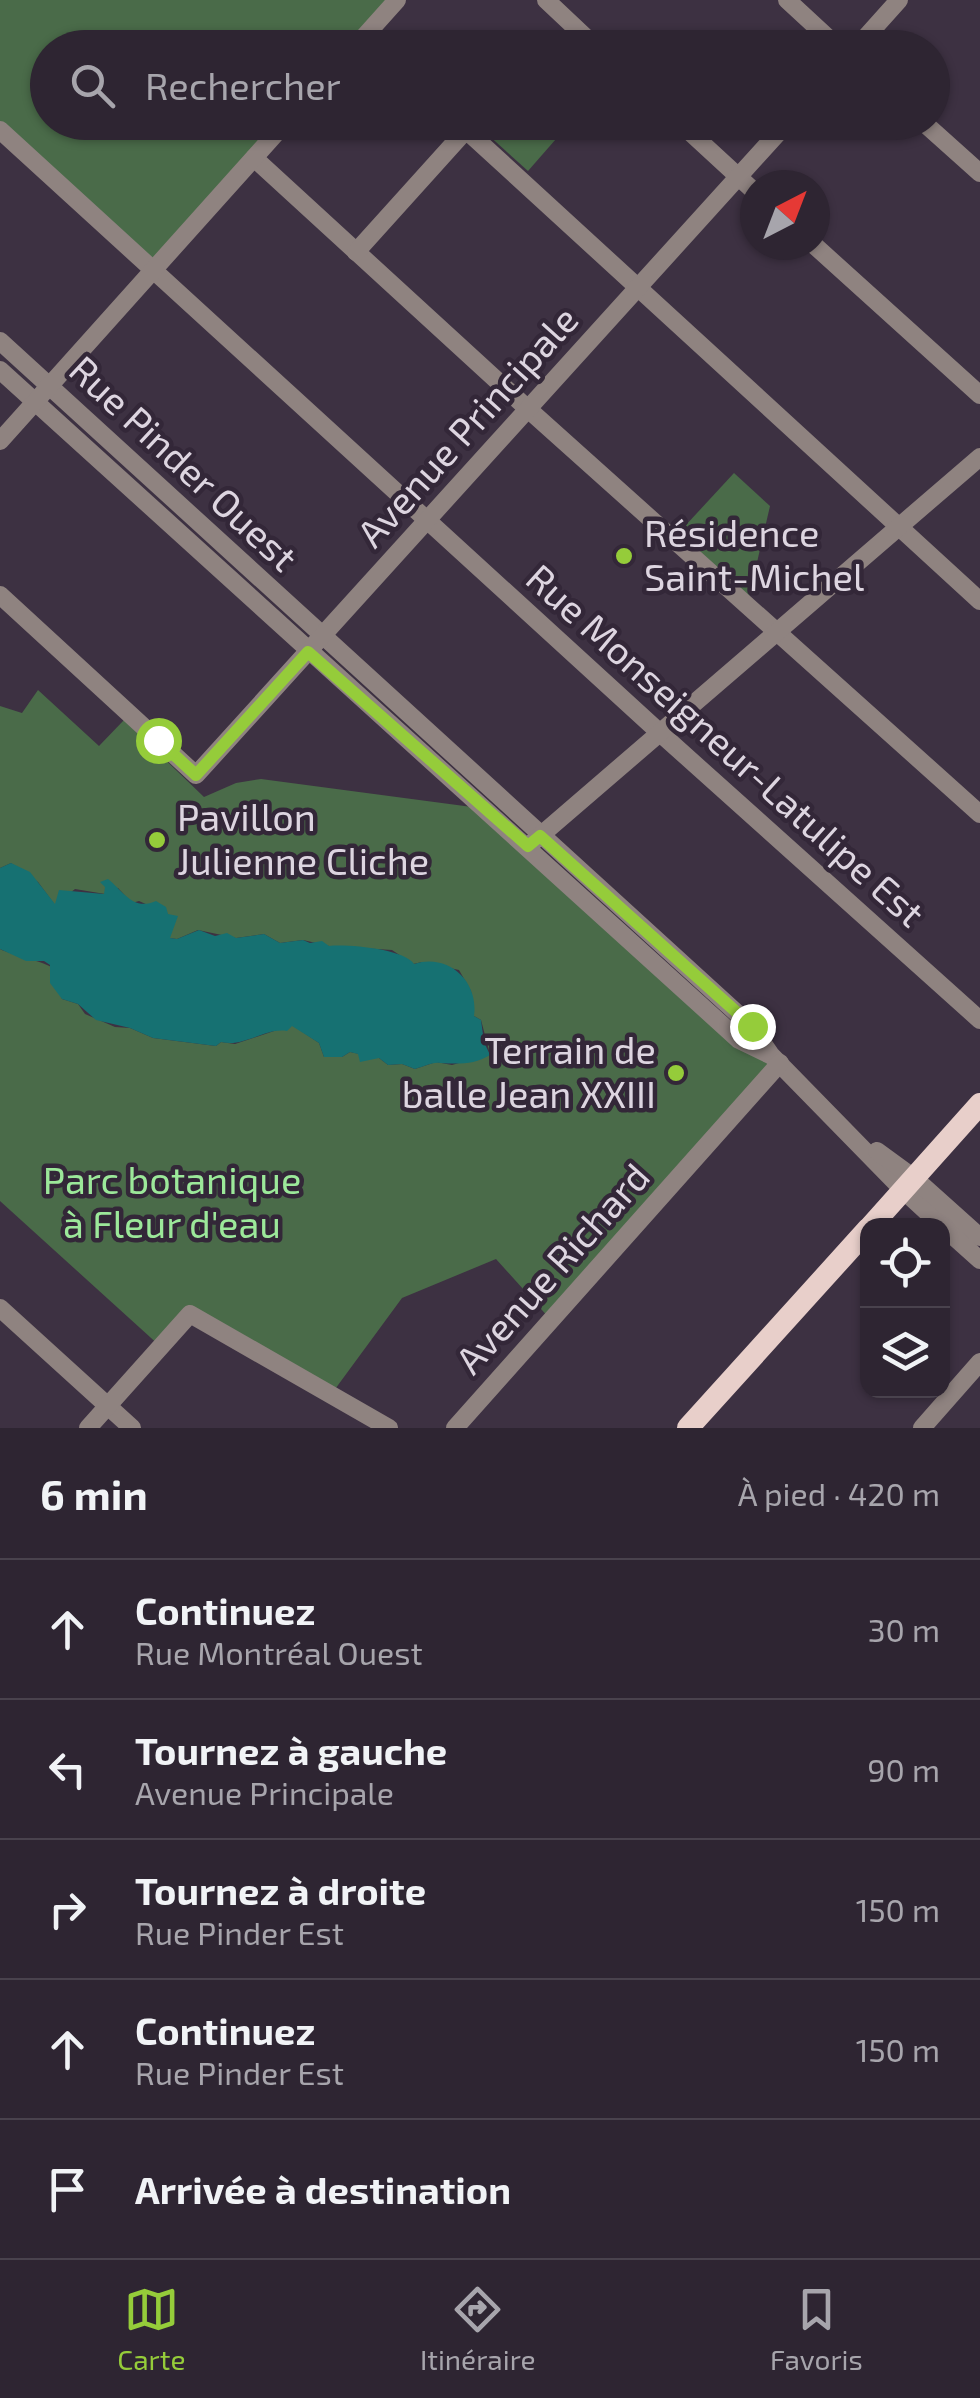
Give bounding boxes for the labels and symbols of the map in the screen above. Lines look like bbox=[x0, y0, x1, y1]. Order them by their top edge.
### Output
north arrow bbox=[740, 170, 830, 260]
street label: Avenue Principale bbox=[347, 296, 587, 555]
street label: Rue Pinder Ouest bbox=[61, 345, 308, 580]
place label: Résidence Saint-Michel bbox=[644, 509, 864, 599]
marker: Résidence Saint-Michel bbox=[613, 545, 635, 567]
street label: Rue Monseigneur-Latulipe Est bbox=[518, 554, 935, 935]
route start bbox=[136, 718, 182, 764]
place label: Pavillon Julienne Cliche bbox=[177, 793, 429, 883]
marker: Pavillon Julienne Cliche bbox=[146, 829, 168, 851]
route end bbox=[730, 1004, 776, 1050]
place label: Terrain de balle Jean XXIII bbox=[402, 1026, 656, 1116]
marker: Terrain de balle Jean XXIII bbox=[665, 1062, 687, 1084]
street label: Avenue Richard bbox=[445, 1153, 658, 1382]
park label: Parc botanique à Fleur d'eau bbox=[43, 1156, 301, 1246]

